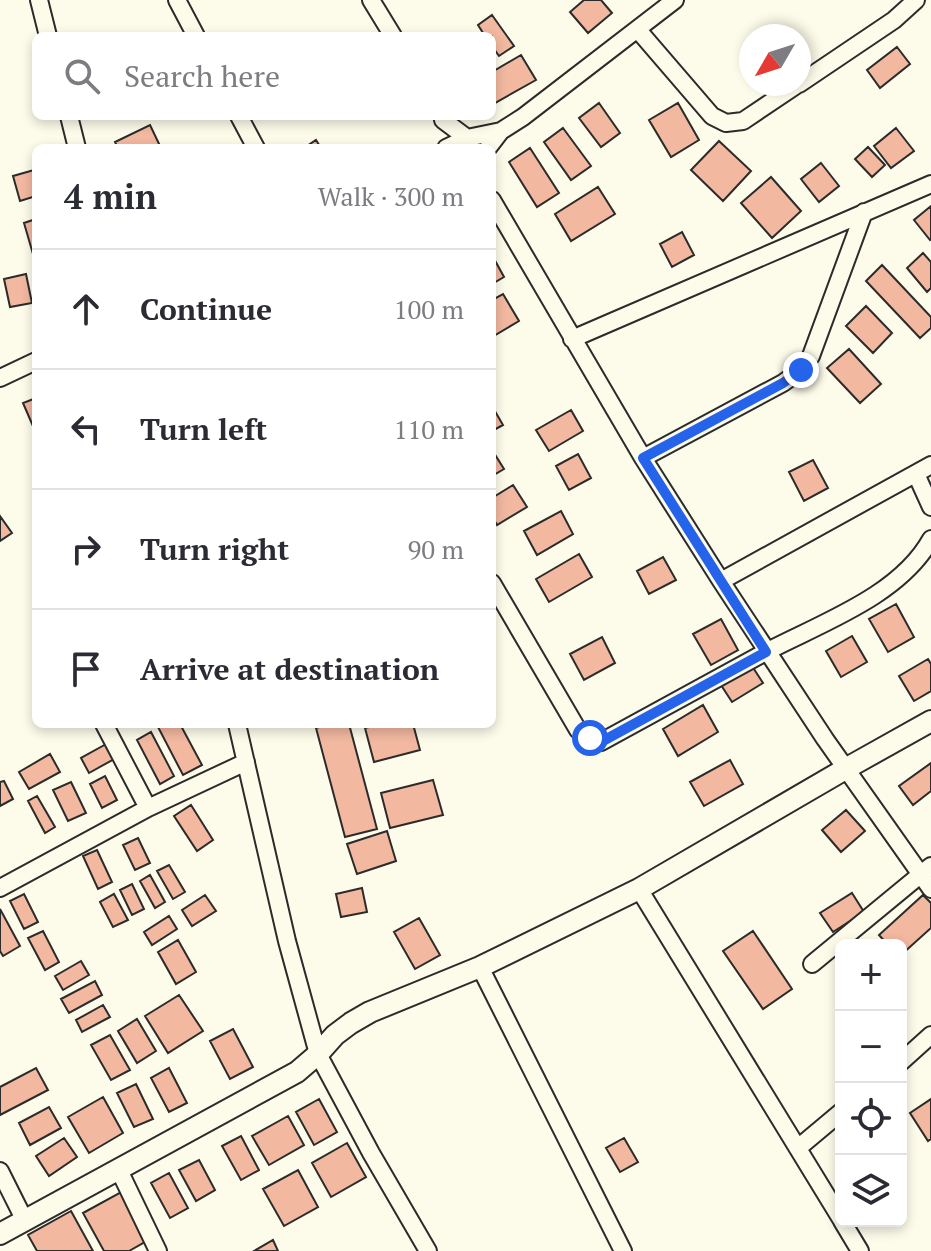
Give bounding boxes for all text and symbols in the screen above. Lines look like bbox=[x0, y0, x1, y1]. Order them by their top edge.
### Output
north arrow bbox=[739, 24, 811, 96]
search box bbox=[32, 32, 496, 120]
icon: search bbox=[60, 54, 104, 98]
text: Search here bbox=[124, 56, 280, 96]
text: 4 min bbox=[64, 174, 157, 219]
text: Walk · 300 m bbox=[318, 179, 464, 213]
icon: ahead bbox=[64, 287, 108, 331]
text: Continue bbox=[140, 289, 272, 329]
text: 100 m bbox=[394, 292, 464, 326]
route end bbox=[783, 352, 819, 388]
icon: left bbox=[64, 407, 108, 451]
text: Turn left bbox=[140, 409, 267, 449]
text: 110 m bbox=[394, 412, 464, 446]
icon: right bbox=[64, 527, 108, 571]
text: Turn right bbox=[140, 529, 289, 569]
text: 90 m bbox=[408, 532, 464, 566]
icon: arrive bbox=[64, 647, 108, 691]
text: Arrive at destination bbox=[140, 649, 439, 689]
route start bbox=[572, 720, 608, 756]
map controls bbox=[835, 939, 907, 1227]
button: + bbox=[835, 939, 907, 1011]
button: − bbox=[835, 1011, 907, 1083]
button: locate bbox=[835, 1083, 907, 1155]
button: layers bbox=[835, 1155, 907, 1227]

